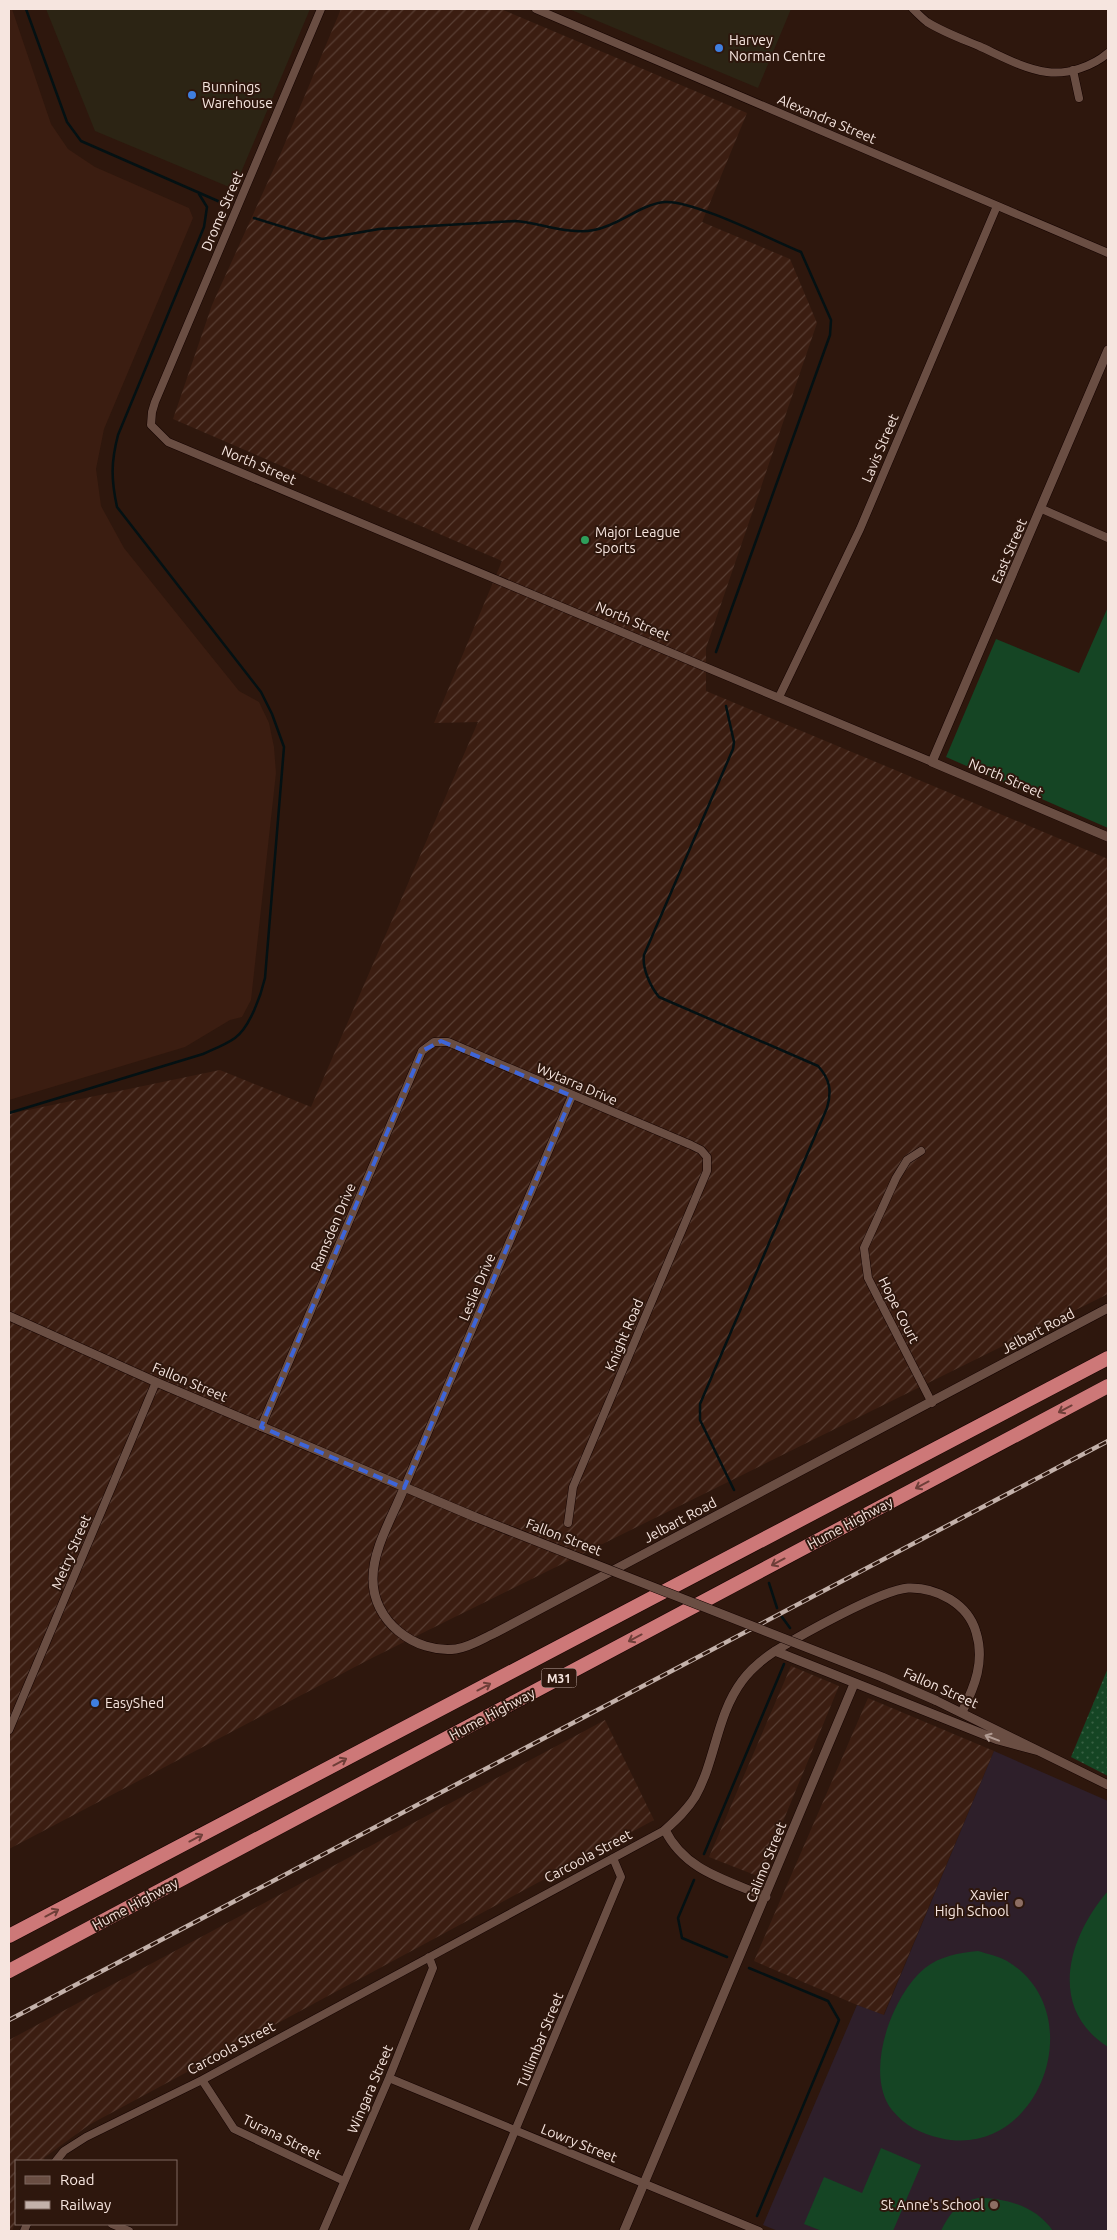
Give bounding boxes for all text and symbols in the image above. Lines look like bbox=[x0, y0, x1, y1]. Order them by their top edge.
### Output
place label: Harvey Norman Centre bbox=[729, 32, 826, 64]
marker: Harvey Norman Centre bbox=[713, 42, 725, 54]
place label: Bunnings Warehouse bbox=[202, 79, 273, 111]
marker: Bunnings Warehouse bbox=[186, 89, 198, 101]
street label: Alexandra Street bbox=[775, 91, 879, 147]
street label: Drome Street bbox=[198, 168, 246, 253]
street label: Lavis Street bbox=[858, 411, 902, 485]
street label: North Street bbox=[219, 442, 299, 488]
street label: East Street bbox=[988, 516, 1030, 586]
place label: Major League Sports bbox=[595, 524, 680, 556]
marker: Major League Sports bbox=[579, 534, 591, 546]
street label: North Street bbox=[593, 598, 673, 644]
street label: North Street bbox=[966, 755, 1046, 801]
street label: Wytarra Drive bbox=[534, 1060, 620, 1108]
street label: Ramsden Drive bbox=[307, 1180, 359, 1274]
street label: Leslie Drive bbox=[456, 1251, 498, 1323]
street label: Hope Court bbox=[875, 1274, 923, 1346]
street label: Knight Road bbox=[602, 1296, 646, 1374]
street label: Jelbart Road bbox=[999, 1305, 1077, 1357]
street label: Fallon Street bbox=[150, 1359, 230, 1405]
one-way arrow bbox=[1058, 1405, 1073, 1414]
one-way arrow bbox=[914, 1480, 929, 1490]
street label: Jelbart Road bbox=[641, 1494, 719, 1546]
street label: Hume Highway bbox=[804, 1494, 896, 1552]
street label: Metry Street bbox=[48, 1512, 94, 1592]
street label: Fallon Street bbox=[524, 1515, 605, 1559]
one-way arrow bbox=[772, 1557, 786, 1567]
one-way arrow bbox=[628, 1634, 643, 1643]
street label: Fallon Street bbox=[901, 1664, 981, 1712]
road number: M31 bbox=[542, 1669, 576, 1688]
one-way arrow bbox=[476, 1682, 491, 1692]
street label: Hume Highway bbox=[446, 1685, 538, 1743]
place label: EasyShed bbox=[105, 1695, 164, 1711]
marker: EasyShed bbox=[89, 1697, 101, 1709]
one-way arrow bbox=[985, 1733, 1000, 1742]
one-way arrow bbox=[332, 1757, 347, 1767]
street label: Calimo Street bbox=[743, 1819, 790, 1905]
street label: Carcoola Street bbox=[541, 1826, 635, 1886]
one-way arrow bbox=[188, 1833, 203, 1842]
street label: Hume Highway bbox=[89, 1875, 181, 1933]
place label: Xavier High School bbox=[935, 1887, 1010, 1919]
marker: Xavier High School bbox=[1013, 1897, 1025, 1909]
one-way arrow bbox=[44, 1908, 59, 1917]
street label: Tullimbar Street bbox=[514, 1990, 567, 2090]
street label: Carcoola Street bbox=[184, 2018, 278, 2078]
street label: Wingara Street bbox=[344, 2042, 396, 2136]
street label: Turana Street bbox=[240, 2111, 324, 2163]
street label: Lowry Street bbox=[539, 2120, 620, 2166]
legend bbox=[15, 2160, 178, 2225]
text: Road bbox=[60, 2171, 95, 2188]
text: Railway bbox=[60, 2196, 111, 2213]
place label: St Anne's School bbox=[881, 2197, 984, 2213]
marker: St Anne's School bbox=[988, 2199, 1000, 2211]

